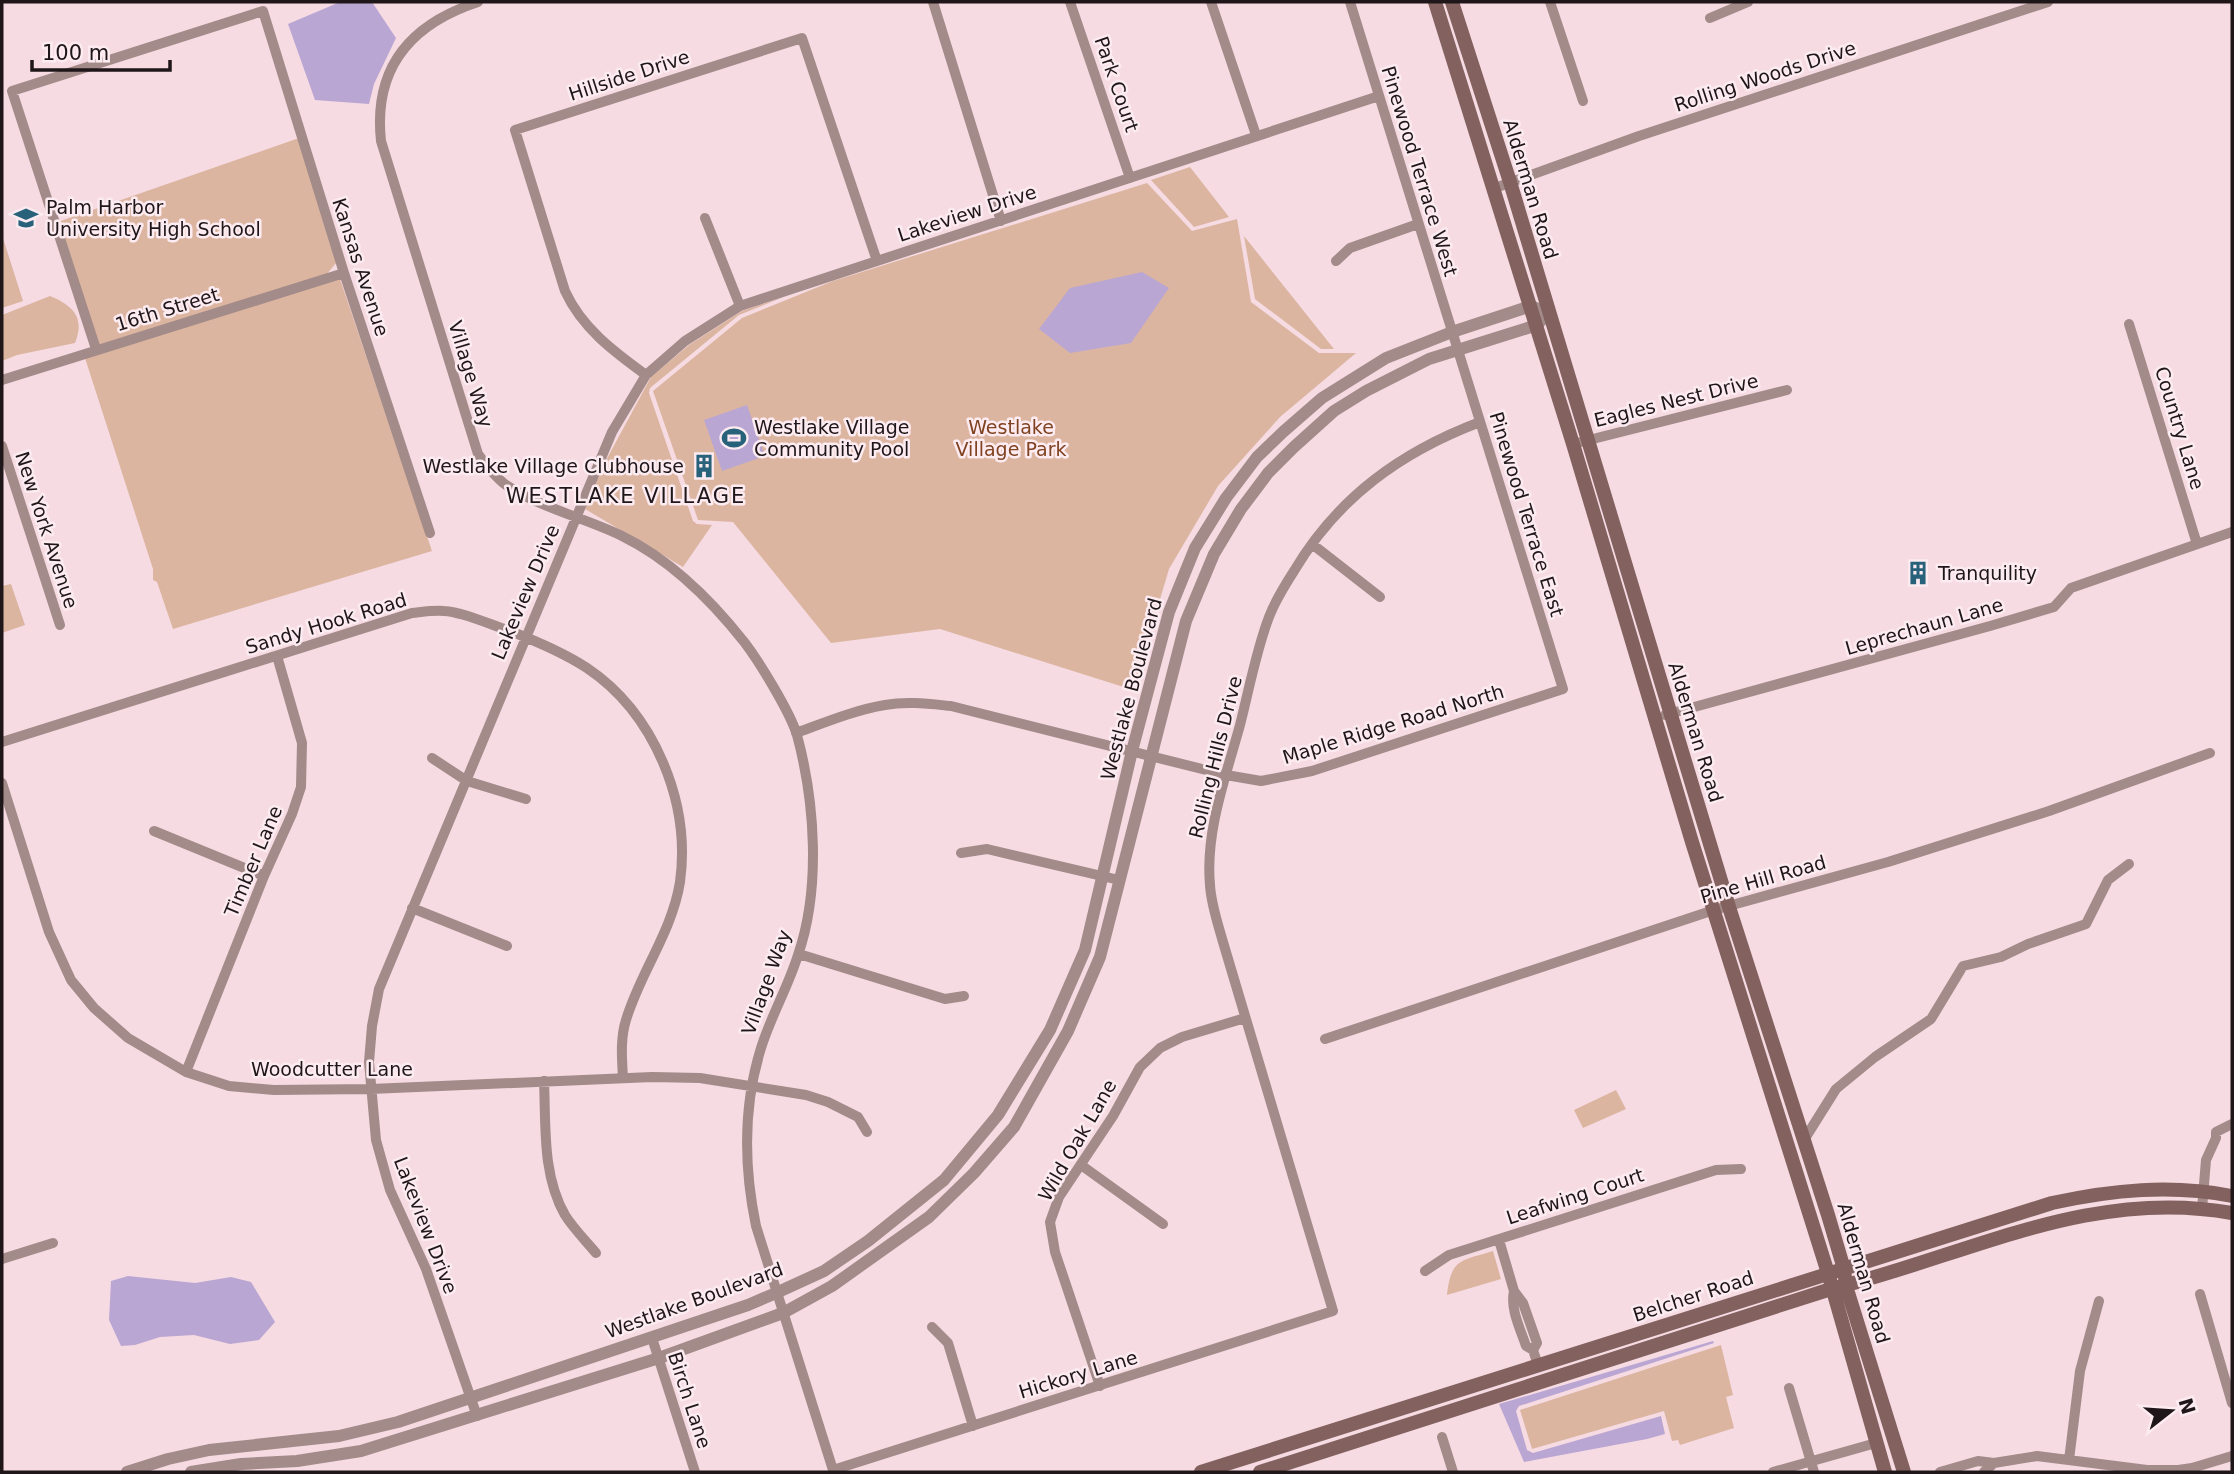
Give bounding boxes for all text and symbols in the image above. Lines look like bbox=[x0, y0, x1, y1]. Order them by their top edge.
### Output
scale bar bbox=[32, 28, 170, 72]
street label: Park Court bbox=[1090, 33, 1144, 135]
street label: Rolling Woods Drive bbox=[1671, 36, 1859, 116]
text: 100 m bbox=[42, 41, 109, 65]
street label: Hillside Drive bbox=[566, 45, 692, 105]
street label: Pinewood Terrace West bbox=[1377, 63, 1463, 279]
street label: Alderman Road bbox=[1499, 116, 1563, 262]
street label: Lakeview Drive bbox=[895, 180, 1039, 246]
street label: Kansas Avenue bbox=[328, 195, 394, 339]
place label: Palm Harbor University High School bbox=[46, 196, 261, 240]
school or university icon: Palm Harbor University High School bbox=[12, 204, 40, 232]
street label: 16th Street bbox=[112, 283, 222, 335]
street label: Village Way bbox=[444, 318, 498, 430]
street label: Country Lane bbox=[2151, 364, 2209, 492]
street label: Eagles Nest Drive bbox=[1592, 369, 1760, 431]
street label: Pinewood Terrace East bbox=[1485, 409, 1569, 619]
place label: Westlake Village Community Pool bbox=[754, 416, 910, 460]
park label: Westlake Village Park bbox=[956, 416, 1066, 460]
sports icon: Westlake Village Community Pool bbox=[720, 424, 748, 452]
street label: New York Avenue bbox=[11, 449, 83, 611]
building icon: Westlake Village Clubhouse bbox=[690, 452, 718, 480]
place label: Westlake Village Clubhouse bbox=[423, 455, 684, 477]
district label: WESTLAKE VILLAGE bbox=[506, 484, 746, 508]
street label: Lakeview Drive bbox=[487, 521, 563, 663]
building icon: Tranquility bbox=[1904, 559, 1932, 587]
place label: Tranquility bbox=[1937, 562, 2037, 584]
street label: Sandy Hook Road bbox=[243, 588, 409, 658]
street label: Leprechaun Lane bbox=[1842, 593, 2006, 659]
street label: Westlake Boulevard bbox=[1096, 595, 1166, 783]
street label: Alderman Road bbox=[1664, 659, 1728, 805]
street label: Rolling Hills Drive bbox=[1184, 673, 1246, 841]
street label: Maple Ridge Road North bbox=[1280, 680, 1506, 768]
street label: Timber Lane bbox=[219, 802, 286, 921]
street label: Pine Hill Road bbox=[1698, 851, 1828, 907]
street label: Village Way bbox=[737, 926, 795, 1038]
street label: Woodcutter Lane bbox=[251, 1058, 413, 1080]
street label: Wild Oak Lane bbox=[1033, 1075, 1121, 1205]
street label: Lakeview Drive bbox=[390, 1154, 462, 1296]
street label: Leafwing Court bbox=[1504, 1163, 1646, 1229]
street label: Alderman Road bbox=[1833, 1200, 1895, 1346]
street label: Westlake Boulevard bbox=[602, 1258, 786, 1342]
street label: Belcher Road bbox=[1630, 1266, 1756, 1326]
street label: Hickory Lane bbox=[1016, 1345, 1140, 1403]
street label: Birch Lane bbox=[664, 1349, 716, 1451]
north arrow bbox=[2136, 1376, 2206, 1446]
text: N bbox=[2174, 1395, 2200, 1417]

